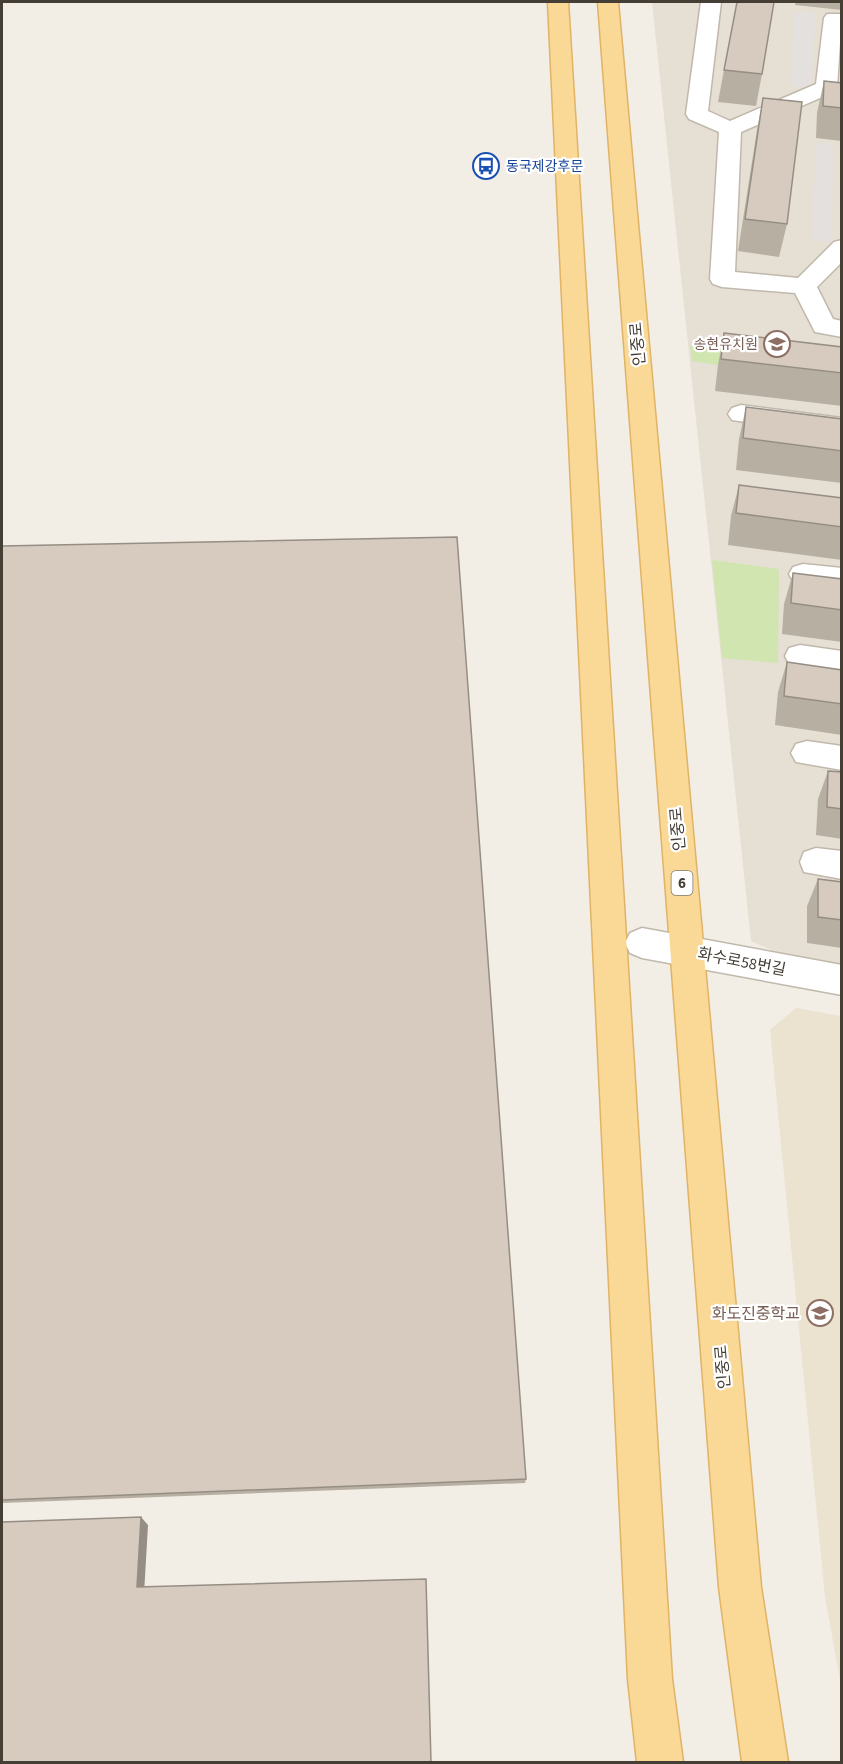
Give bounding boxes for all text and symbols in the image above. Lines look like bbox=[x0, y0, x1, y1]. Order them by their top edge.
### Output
bus stop icon: 동국제강후문 bbox=[471, 151, 501, 181]
place label: 동국제강후문 bbox=[506, 157, 583, 177]
street label: 인중로 bbox=[625, 321, 651, 367]
school or university icon: 송현유치원 bbox=[762, 329, 792, 359]
place label: 송현유치원 bbox=[694, 335, 758, 355]
street label: 인중로 bbox=[665, 806, 691, 852]
road number: 6 bbox=[672, 871, 692, 895]
street label: 화수로58번길 bbox=[696, 943, 788, 981]
school or university icon: 화도진중학교 bbox=[805, 1298, 835, 1328]
place label: 화도진중학교 bbox=[712, 1303, 800, 1325]
street label: 인중로 bbox=[710, 1344, 736, 1390]

